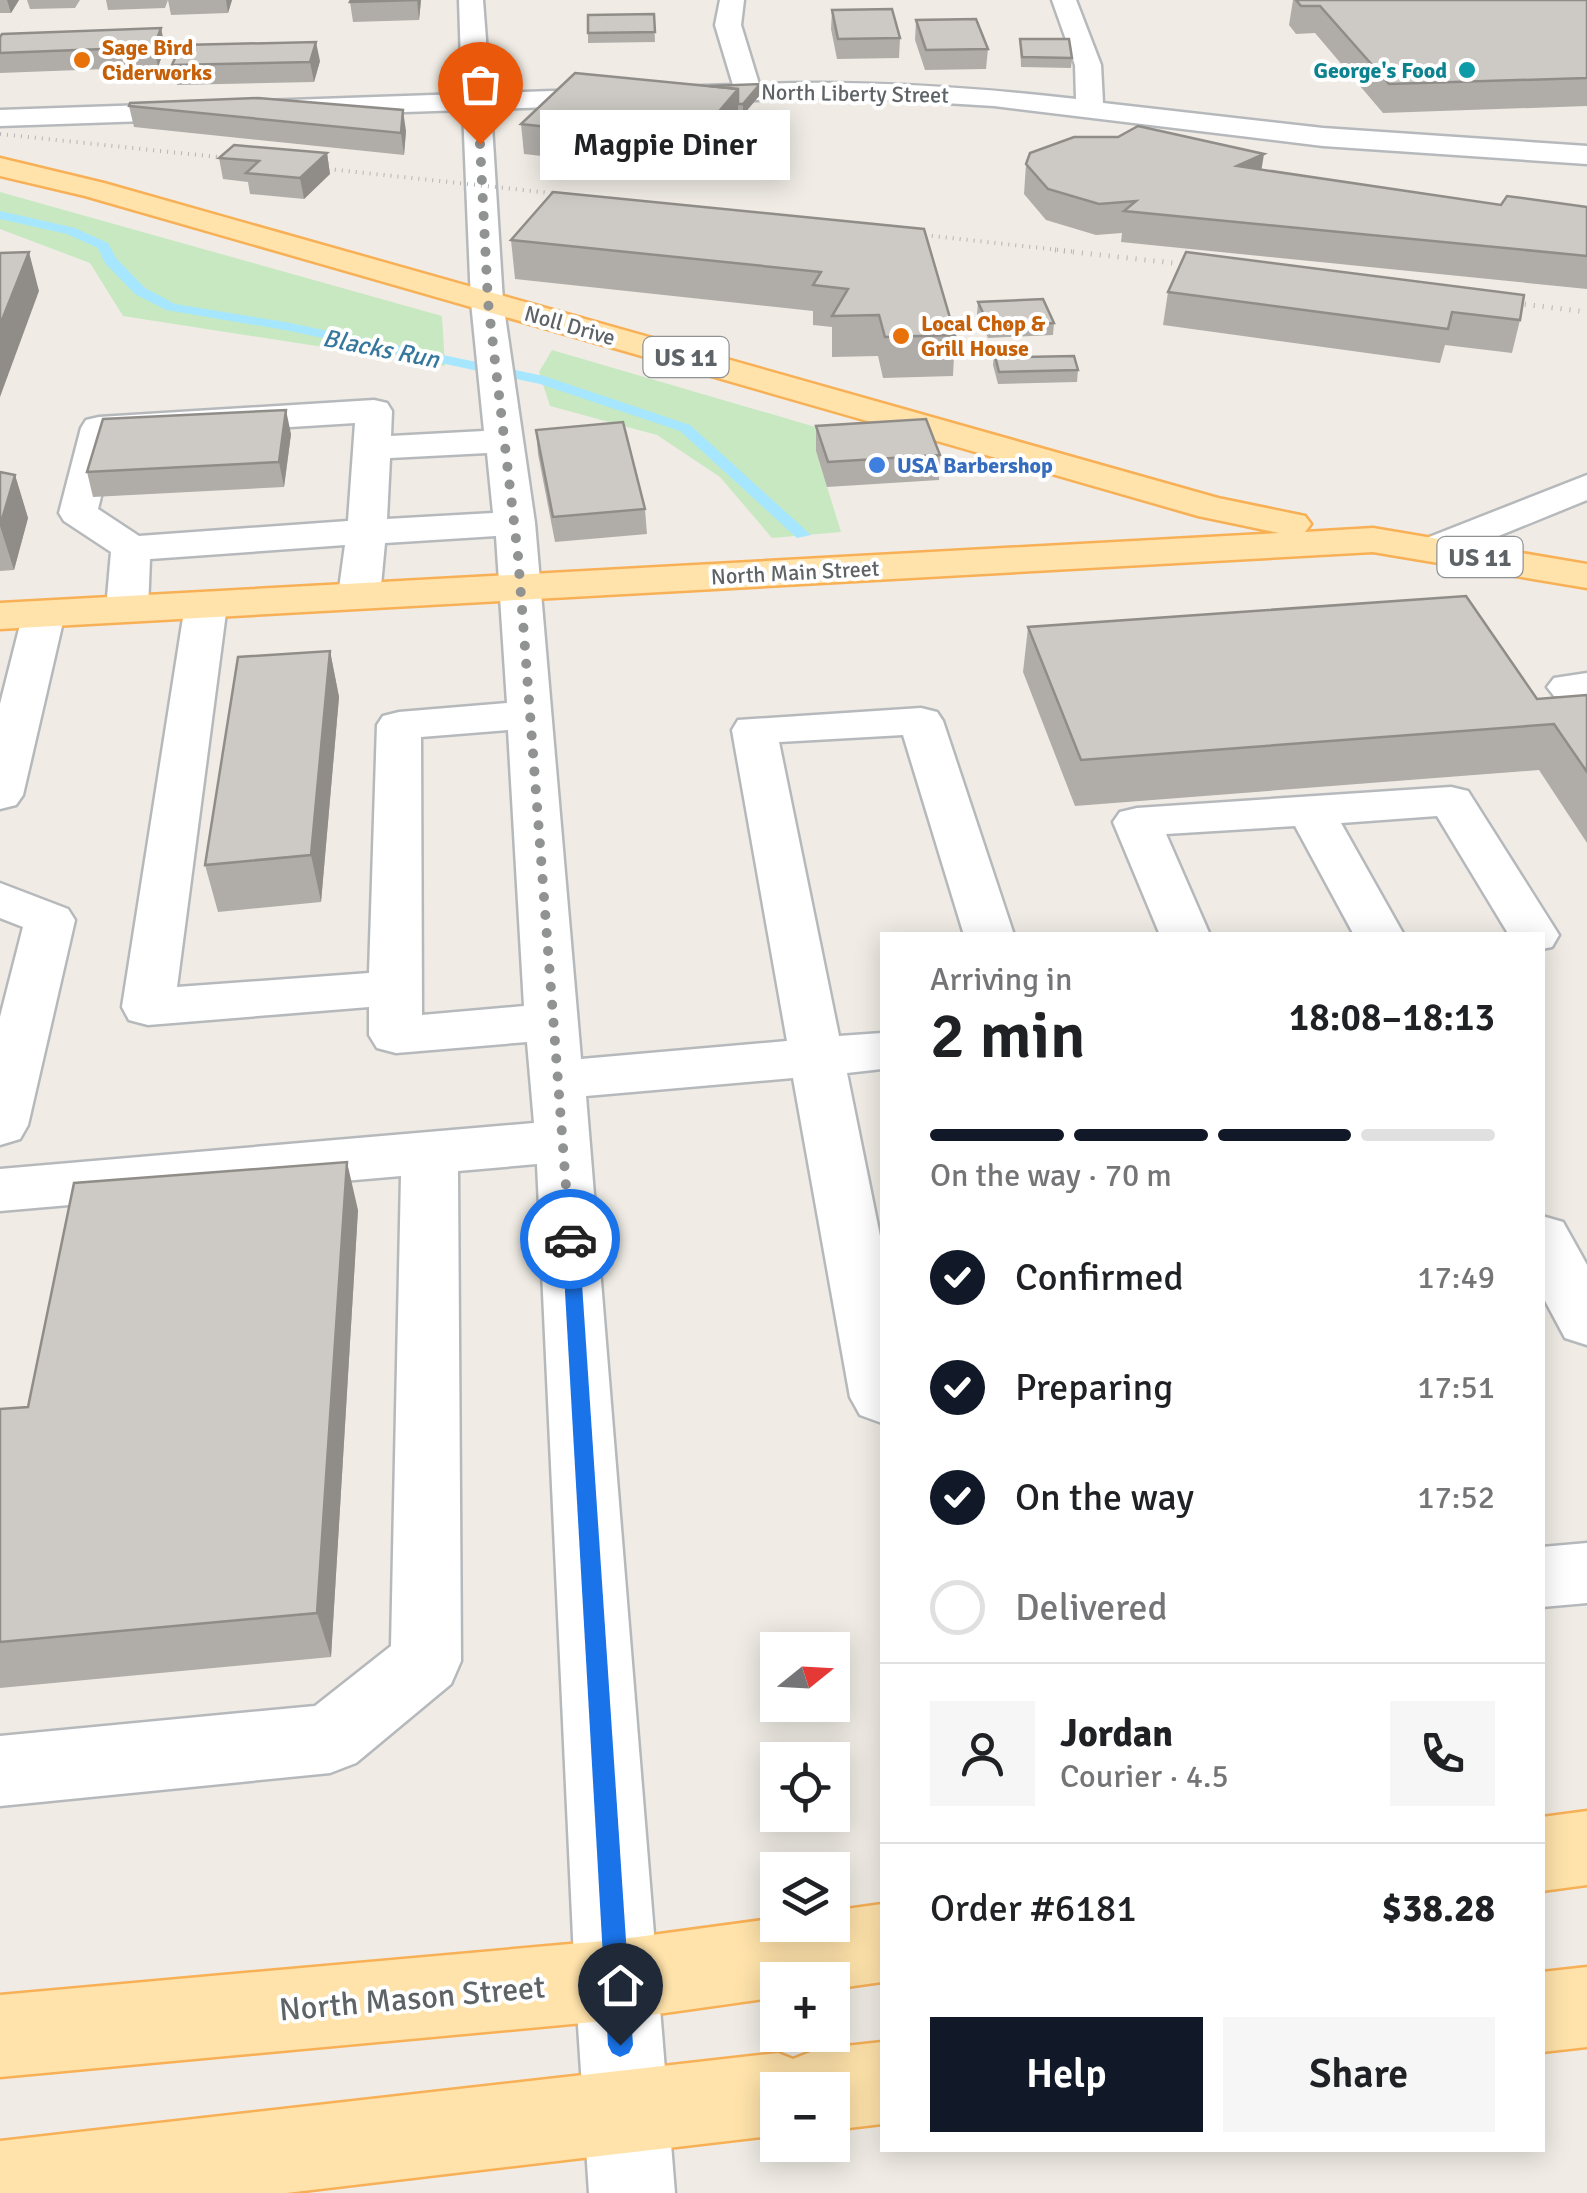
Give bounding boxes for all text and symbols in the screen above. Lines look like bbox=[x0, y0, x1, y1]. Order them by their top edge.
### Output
place label: Sage Bird Ciderworks bbox=[102, 34, 212, 86]
pin bbox=[438, 42, 523, 145]
marker: Sage Bird Ciderworks bbox=[71, 49, 93, 71]
icon: bag bbox=[453, 57, 508, 112]
place label: George's Food bbox=[1313, 57, 1447, 84]
marker: George's Food bbox=[1456, 59, 1478, 81]
street label: North Liberty Street bbox=[761, 78, 949, 109]
callout: Magpie Diner bbox=[540, 109, 790, 179]
text: Magpie Diner bbox=[573, 125, 757, 164]
street label: Noll Drive bbox=[521, 300, 618, 351]
place label: Local Chop & Grill House bbox=[921, 310, 1046, 362]
water label: Blacks Run bbox=[320, 322, 443, 375]
marker: Local Chop & Grill House bbox=[890, 325, 912, 347]
road number: US 11 bbox=[644, 337, 728, 377]
place label: USA Barbershop bbox=[897, 452, 1053, 479]
marker: USA Barbershop bbox=[866, 454, 888, 476]
road number: US 11 bbox=[1438, 537, 1522, 577]
street label: North Main Street bbox=[710, 555, 880, 590]
text: Arriving in bbox=[930, 960, 1072, 999]
text: 18:08–18:13 bbox=[1289, 994, 1495, 1041]
text: 2 min bbox=[930, 996, 1086, 1076]
text: On the way · 70 m bbox=[930, 1156, 1172, 1195]
courier bbox=[520, 1189, 620, 1289]
icon: car bbox=[543, 1212, 598, 1267]
icon: check bbox=[930, 1250, 985, 1305]
text: Confirmed bbox=[1015, 1254, 1184, 1301]
text: 17:49 bbox=[1417, 1258, 1495, 1297]
icon: check bbox=[930, 1360, 985, 1415]
text: Preparing bbox=[1015, 1364, 1173, 1411]
text: 17:51 bbox=[1417, 1368, 1495, 1407]
icon: check bbox=[930, 1470, 985, 1525]
text: On the way bbox=[1015, 1474, 1194, 1521]
text: 17:52 bbox=[1417, 1478, 1495, 1517]
text: Delivered bbox=[1015, 1584, 1168, 1631]
north arrow bbox=[760, 1632, 850, 1722]
map controls bbox=[760, 1632, 850, 2162]
button: person bbox=[930, 1701, 1035, 1806]
button: phone bbox=[1390, 1701, 1495, 1806]
text: Jordan bbox=[1060, 1710, 1173, 1757]
button: locate bbox=[760, 1742, 850, 1832]
text: Courier · 4.5 bbox=[1060, 1757, 1229, 1796]
button: layers bbox=[760, 1852, 850, 1942]
text: Order #6181 bbox=[930, 1885, 1137, 1932]
text: $38.28 bbox=[1382, 1885, 1495, 1932]
pin bbox=[578, 1943, 663, 2046]
icon: home bbox=[593, 1958, 648, 2013]
button: + bbox=[760, 1962, 850, 2052]
street label: North Mason Street bbox=[277, 1967, 547, 2030]
button: Help bbox=[930, 2017, 1203, 2132]
button: Share bbox=[1223, 2017, 1495, 2132]
button: − bbox=[760, 2072, 850, 2162]

